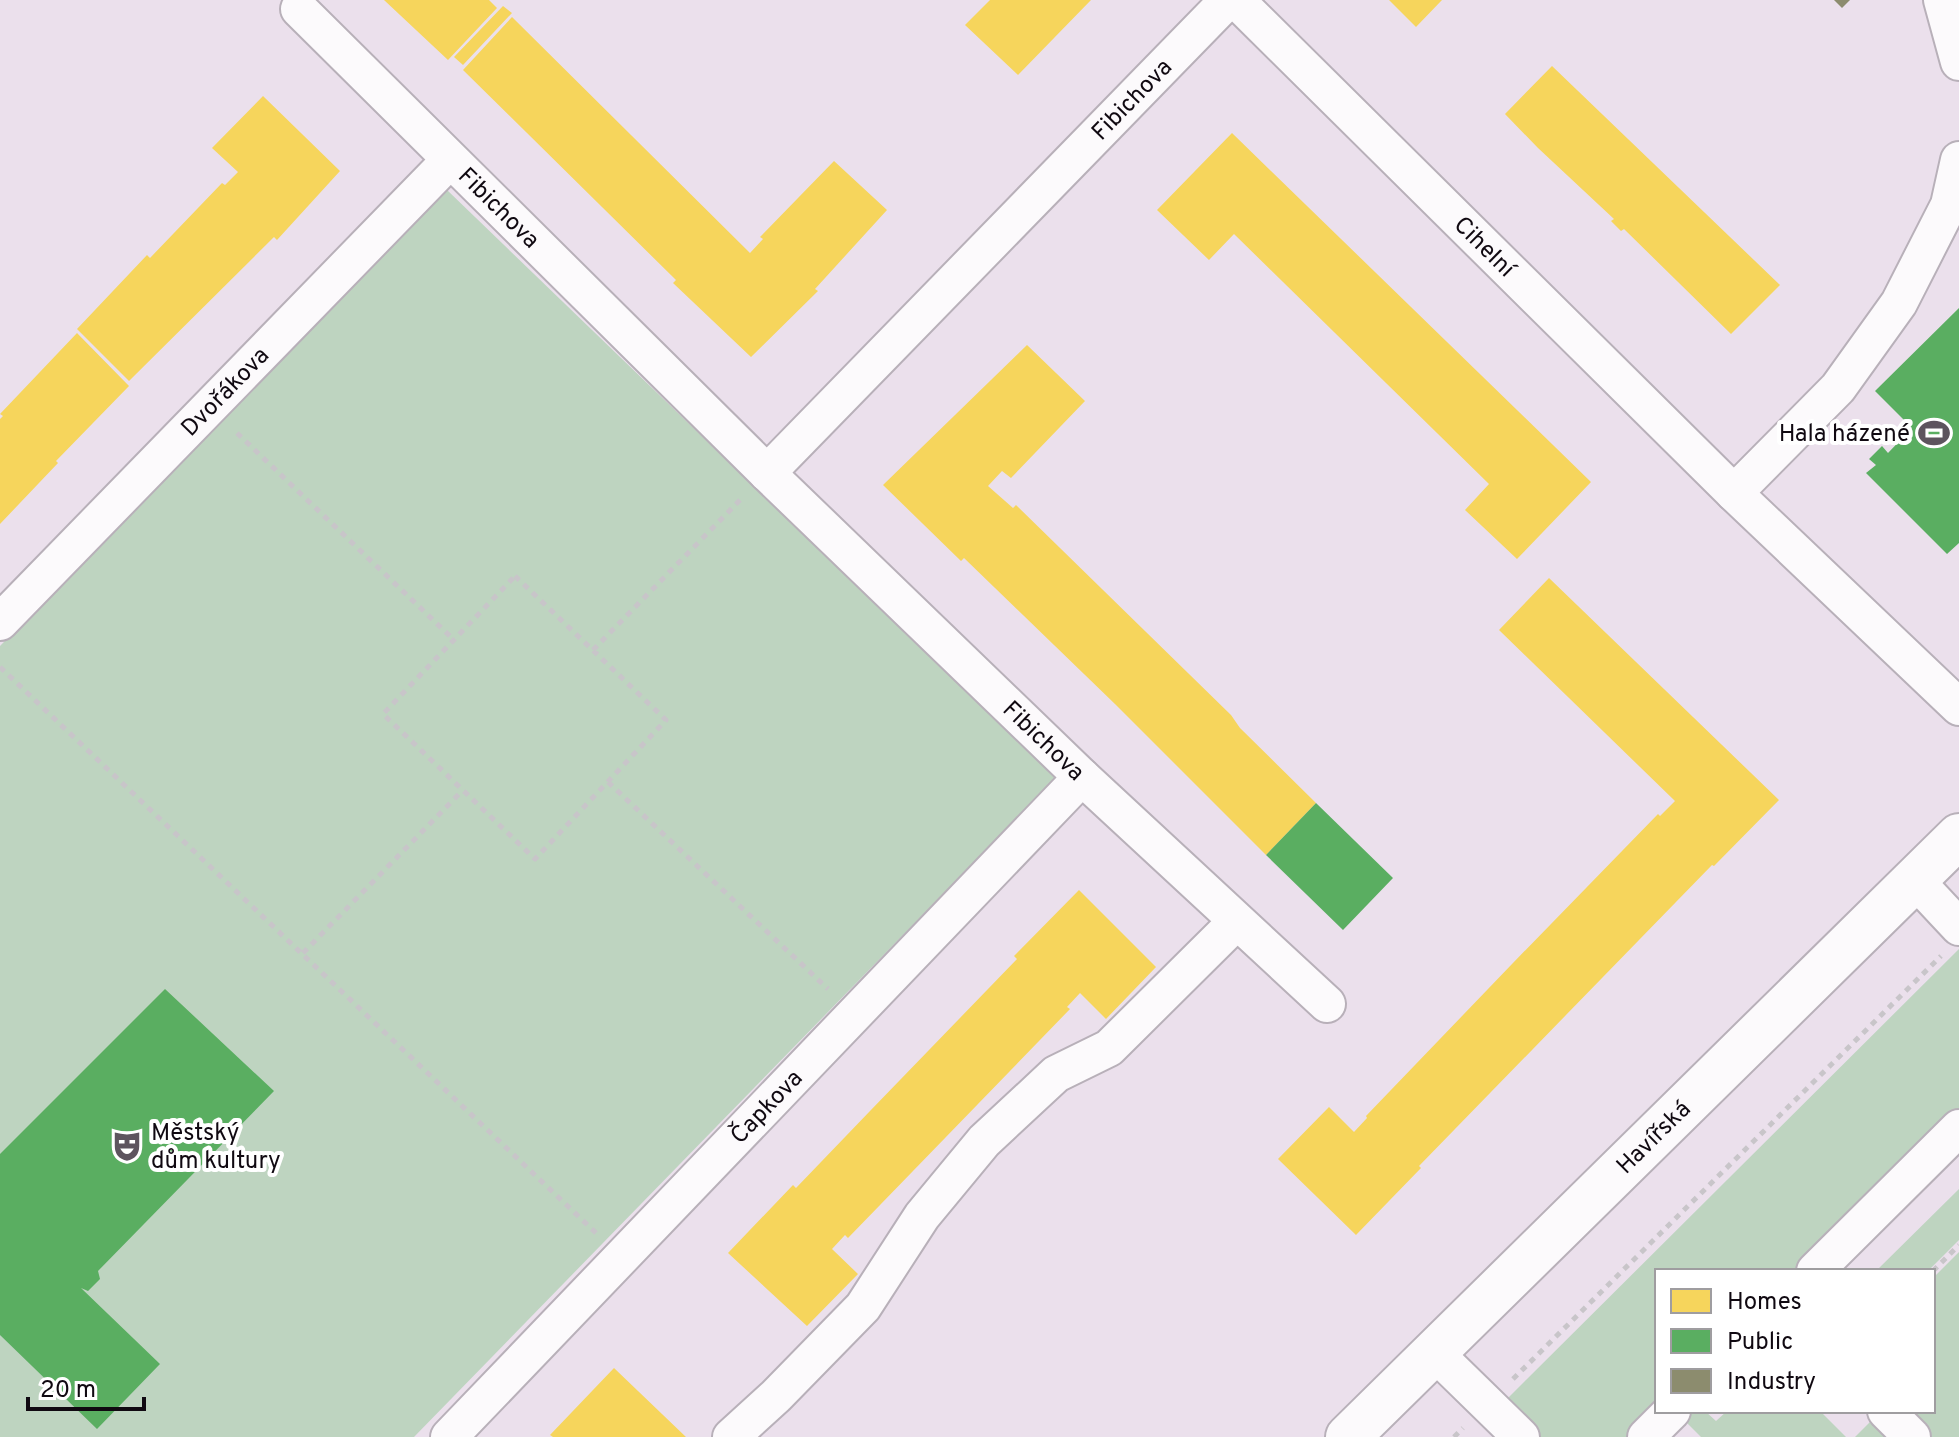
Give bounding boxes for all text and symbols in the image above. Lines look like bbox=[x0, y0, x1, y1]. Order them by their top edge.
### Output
street label: Fibichova bbox=[1086, 53, 1179, 148]
street label: Fibichova bbox=[451, 162, 545, 256]
street label: Cihelní bbox=[1446, 211, 1522, 286]
street label: Dvořákova bbox=[176, 342, 276, 444]
sports icon: Hala házené bbox=[1917, 416, 1951, 450]
place label: Hala házené bbox=[1779, 420, 1910, 450]
street label: Fibichova bbox=[995, 695, 1090, 788]
street label: Čapkova bbox=[723, 1064, 810, 1151]
street label: Havířská bbox=[1611, 1095, 1698, 1181]
place label: Městský dům kultury bbox=[151, 1119, 281, 1177]
theatre icon: Městský dům kultury bbox=[110, 1129, 144, 1163]
legend bbox=[1655, 1269, 1935, 1413]
text: Homes bbox=[1727, 1288, 1802, 1318]
text: Public bbox=[1727, 1328, 1793, 1358]
scale bar bbox=[28, 1361, 144, 1411]
text: Industry bbox=[1727, 1368, 1816, 1398]
text: 20 m bbox=[40, 1376, 96, 1406]

